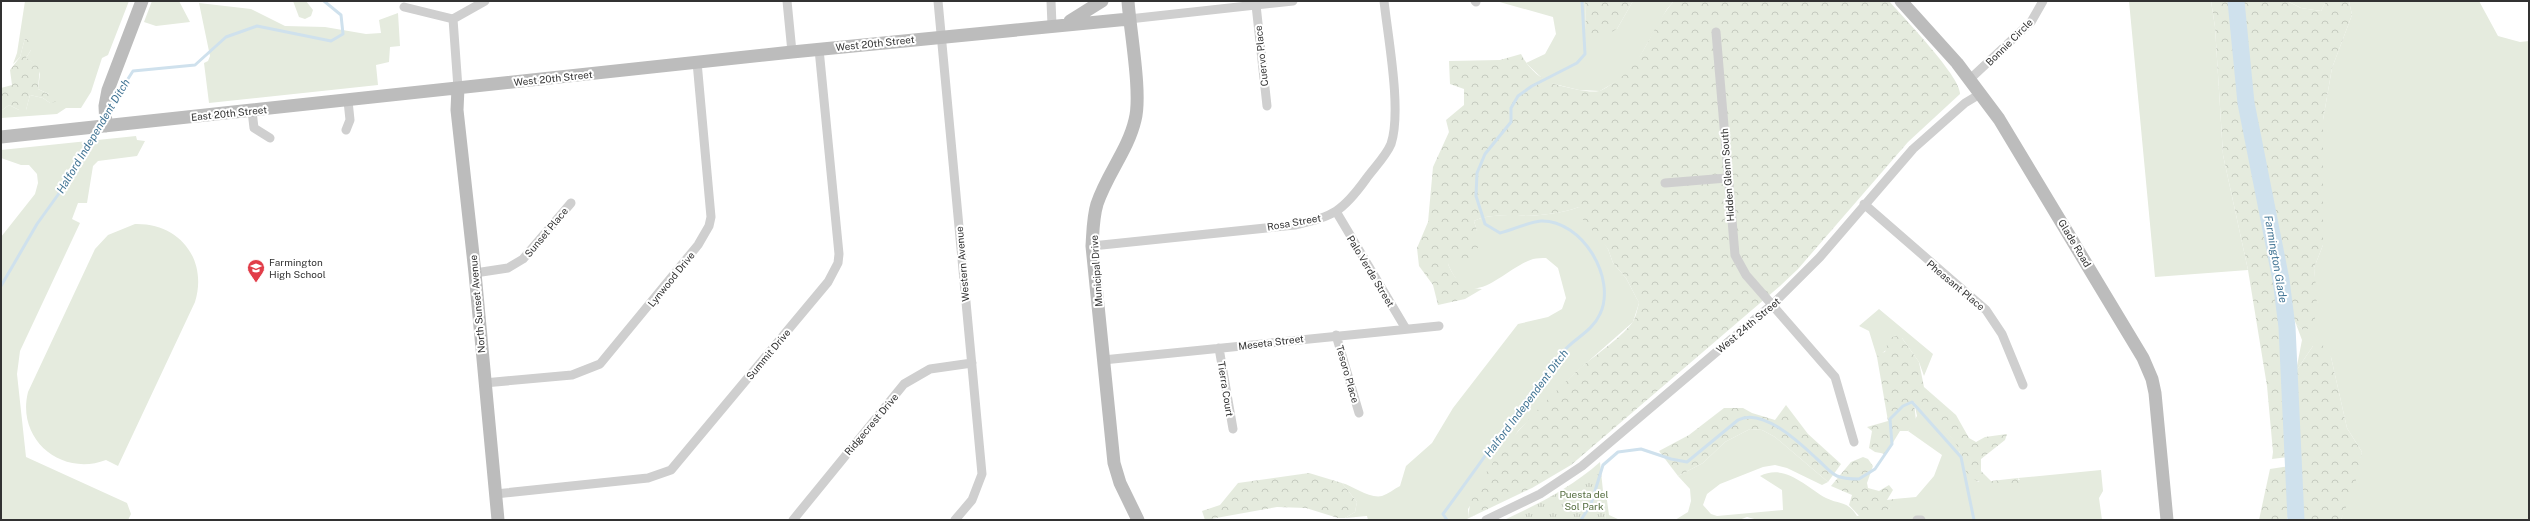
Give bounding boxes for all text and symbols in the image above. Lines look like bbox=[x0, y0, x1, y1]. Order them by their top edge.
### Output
street label: Bonnie Circle bbox=[1983, 16, 2035, 68]
street label: Cuervo Place bbox=[1252, 25, 1270, 87]
street label: West 20th Street bbox=[835, 33, 915, 53]
street label: West 20th Street bbox=[513, 68, 593, 88]
water label: Halford Independent Ditch bbox=[54, 77, 132, 195]
street label: East 20th Street bbox=[190, 103, 268, 123]
street label: Hidden Glenn South bbox=[1718, 128, 1736, 222]
street label: Sunset Place bbox=[522, 205, 570, 259]
street label: Rosa Street bbox=[1266, 211, 1322, 233]
water label: Farmington Glade bbox=[2262, 214, 2290, 304]
street label: Glade Road bbox=[2056, 217, 2094, 269]
street label: Western Avenue bbox=[953, 226, 971, 302]
street label: Palo Verde Street bbox=[1345, 233, 1397, 309]
street label: Municipal Drive bbox=[1087, 234, 1104, 307]
street label: Lynwood Drive bbox=[645, 249, 697, 309]
street label: North Sunset Avenue bbox=[467, 254, 487, 354]
place label: Farmington High School bbox=[269, 256, 326, 280]
street label: Pheasant Place bbox=[1925, 257, 1988, 313]
school or university icon: Farmington High School bbox=[246, 258, 266, 283]
street label: West 24th Street bbox=[1714, 295, 1782, 355]
street label: Summit Drive bbox=[743, 326, 793, 382]
street label: Meseta Street bbox=[1238, 332, 1305, 352]
street label: Tesoro Place bbox=[1334, 344, 1362, 405]
water label: Halford Independent Ditch bbox=[1482, 347, 1570, 459]
street label: Tierra Court bbox=[1216, 361, 1236, 418]
street label: Ridgecrest Drive bbox=[842, 390, 901, 457]
park label: Puesta del Sol Park bbox=[1559, 488, 1609, 512]

